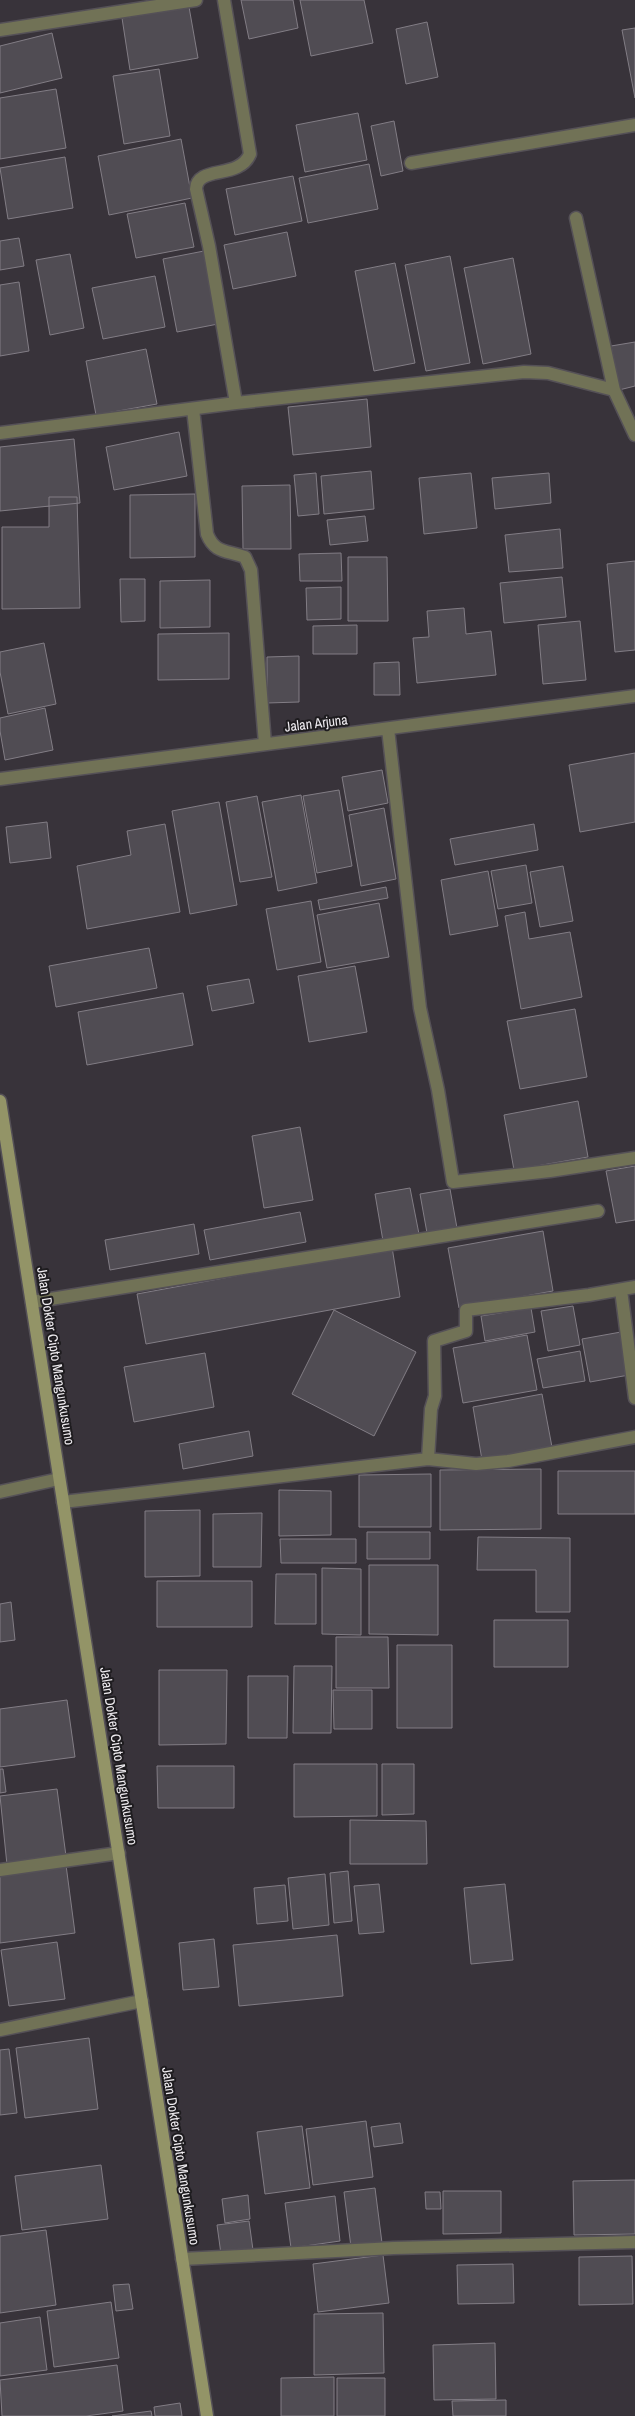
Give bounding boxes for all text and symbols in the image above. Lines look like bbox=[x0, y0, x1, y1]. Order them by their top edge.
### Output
street label: Jalan Arjuna bbox=[284, 710, 349, 736]
street label: Jalan Dokter Cipto Mangunkusumo bbox=[33, 1266, 79, 1446]
street label: Jalan Dokter Cipto Mangunkusumo bbox=[96, 1666, 142, 1846]
street label: Jalan Dokter Cipto Mangunkusumo bbox=[158, 2066, 204, 2246]

